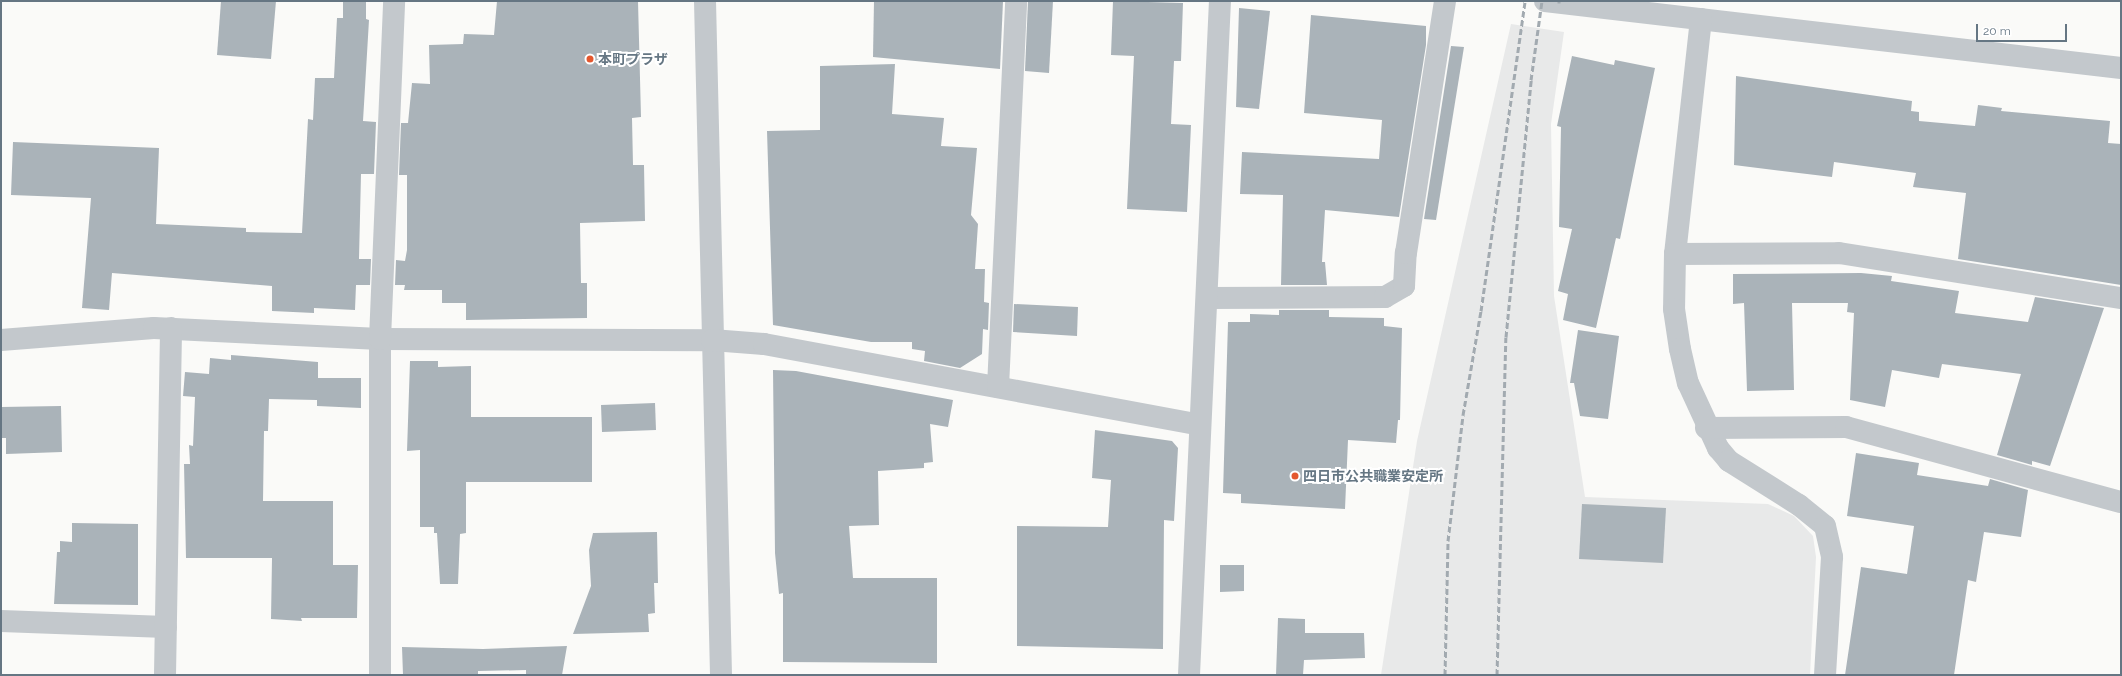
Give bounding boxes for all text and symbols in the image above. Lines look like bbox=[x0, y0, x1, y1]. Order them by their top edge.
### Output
scale bar bbox=[1978, 16, 2069, 42]
text: 20 m bbox=[1983, 24, 2011, 38]
place label: 本町プラザ bbox=[598, 51, 668, 67]
marker: 本町プラザ bbox=[585, 54, 595, 64]
place label: 四日市公共職業安定所 bbox=[1303, 468, 1443, 484]
marker: 四日市公共職業安定所 bbox=[1290, 471, 1300, 481]

